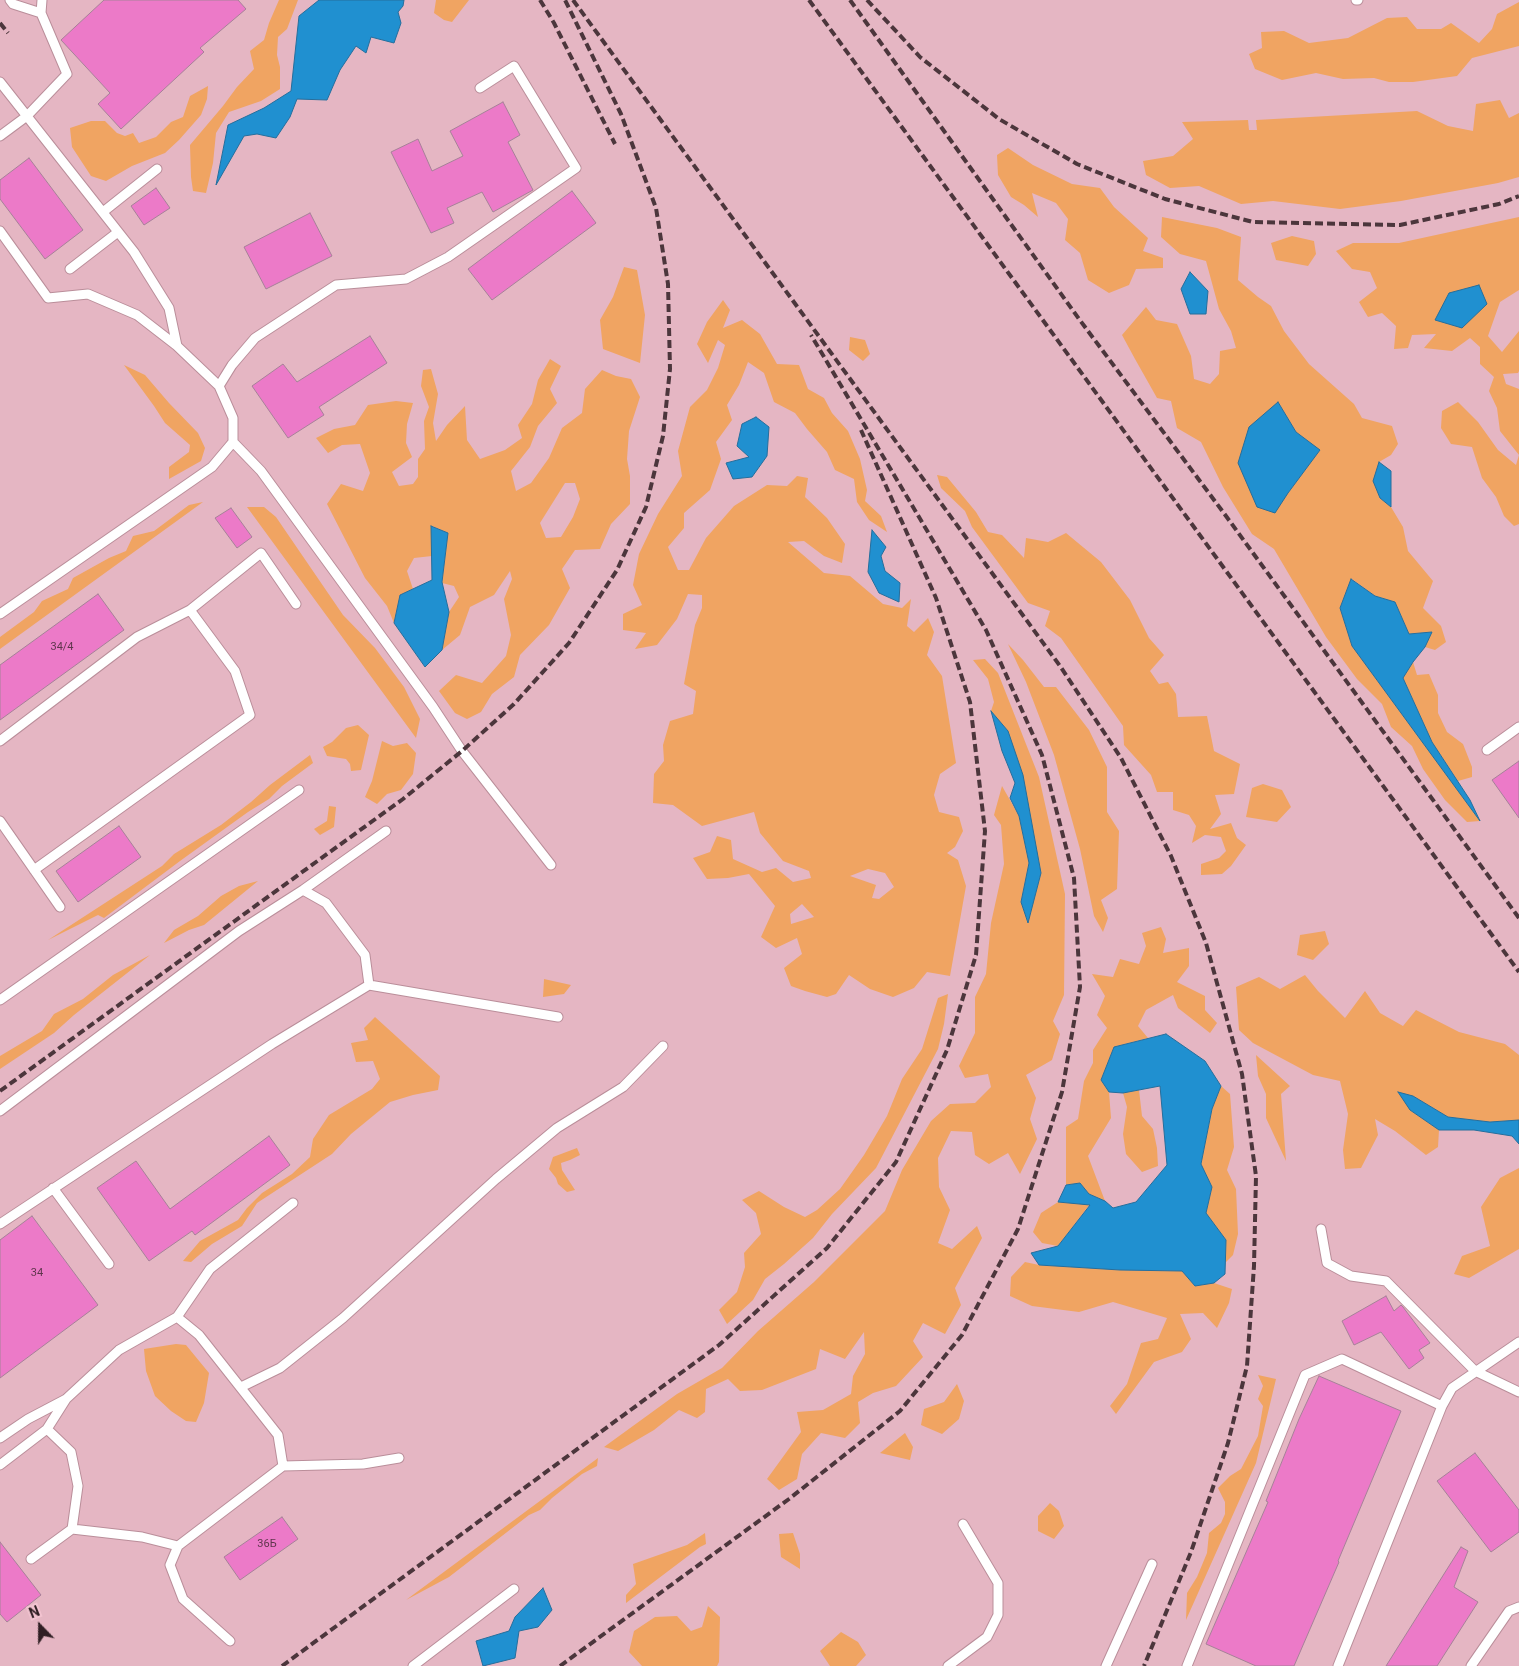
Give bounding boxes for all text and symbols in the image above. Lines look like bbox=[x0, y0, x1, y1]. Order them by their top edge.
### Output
house number: 34/4 bbox=[50, 640, 74, 654]
house number: 34 bbox=[31, 1266, 43, 1280]
house number: 36Б bbox=[257, 1537, 277, 1551]
north arrow bbox=[15, 1601, 65, 1651]
text: N bbox=[27, 1603, 42, 1621]

